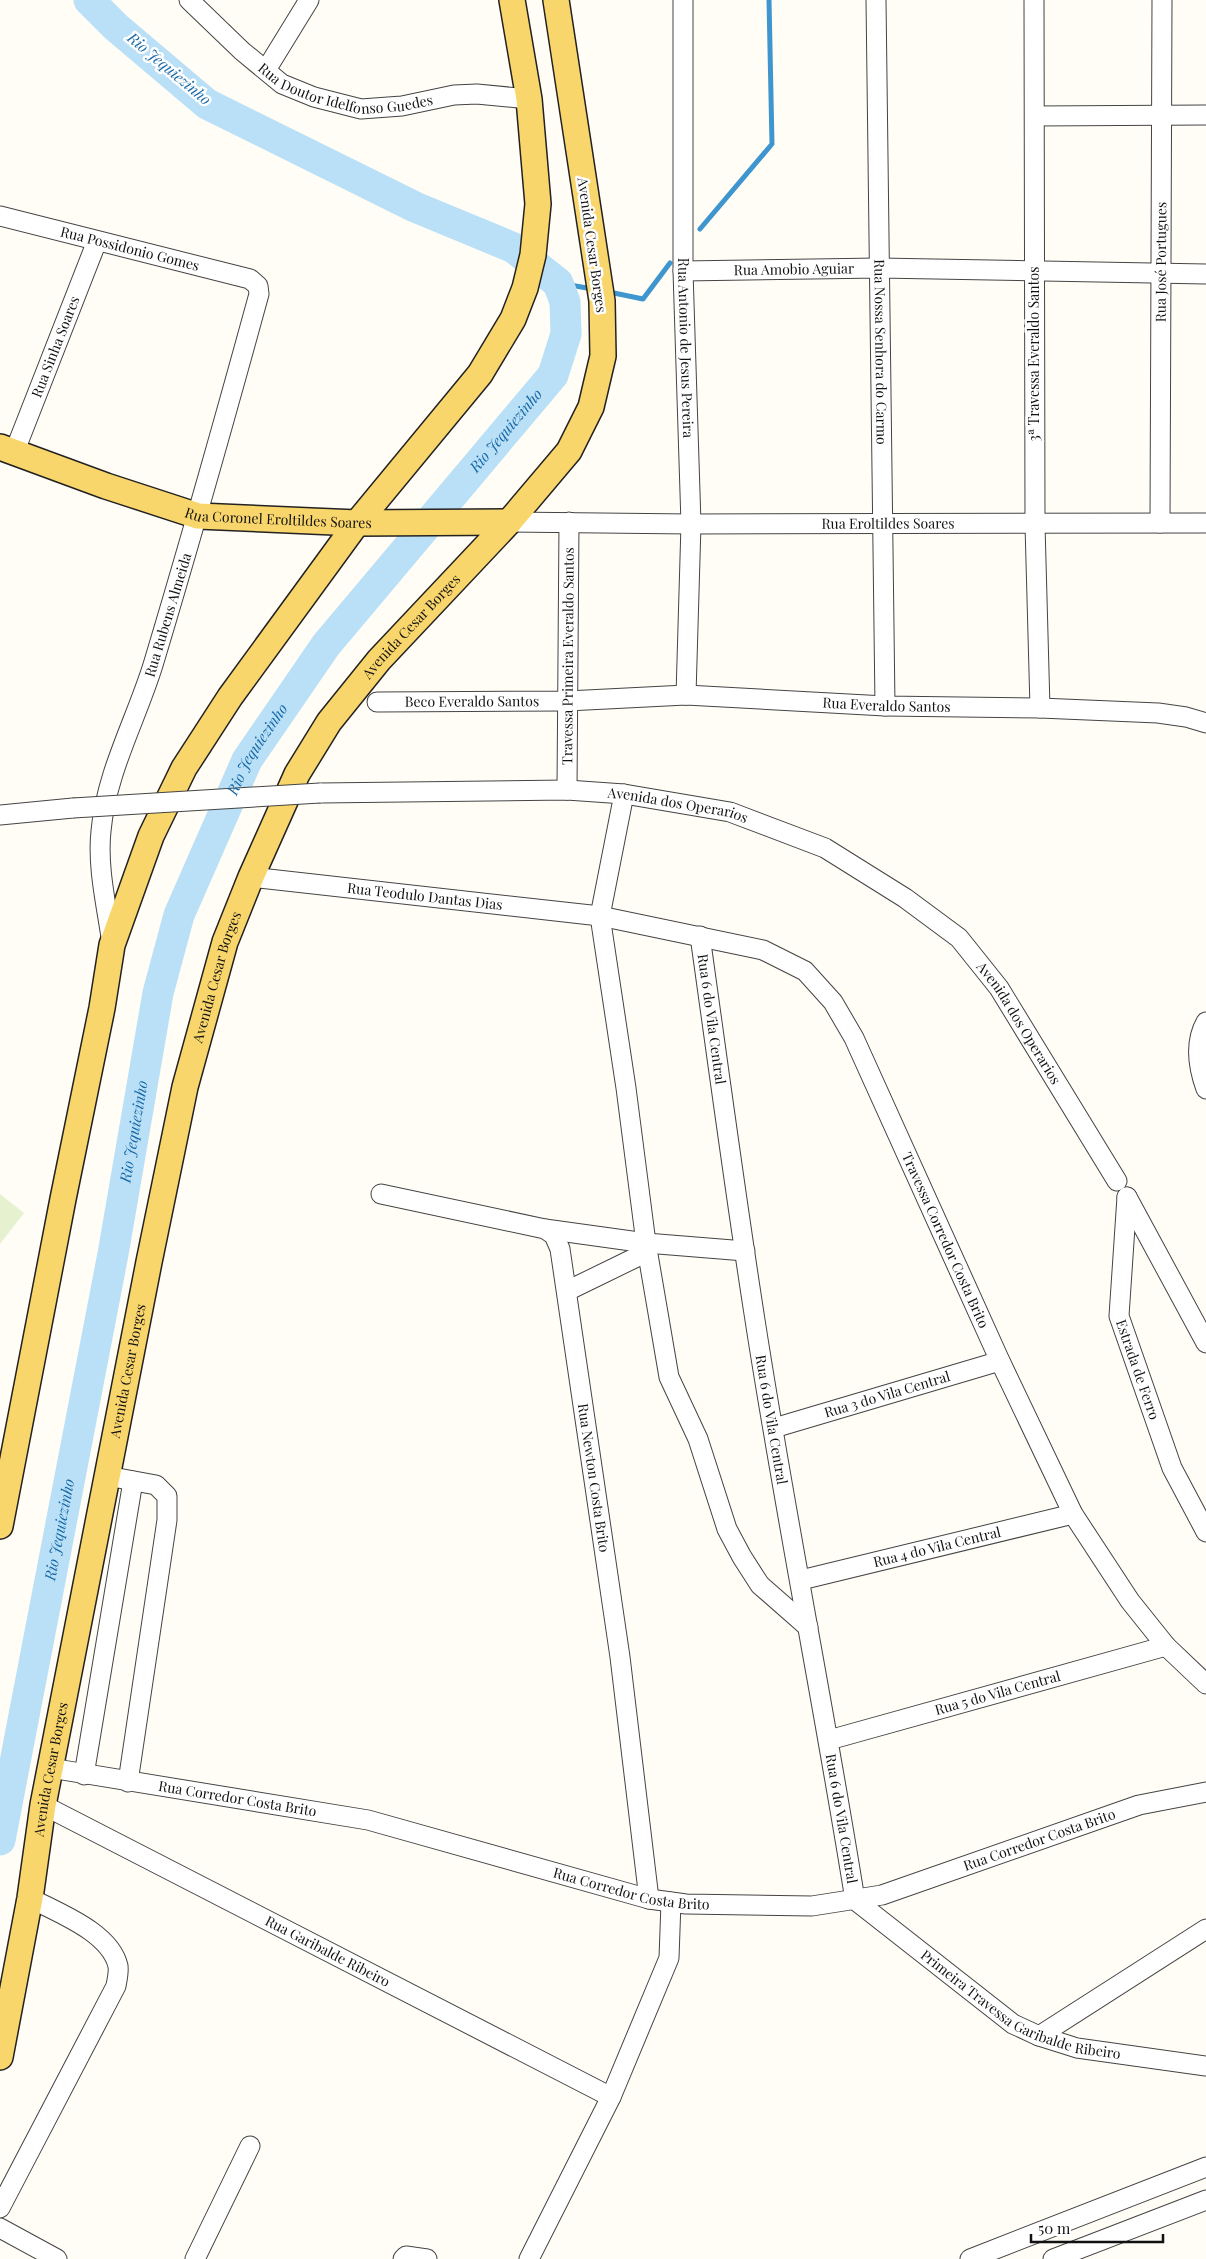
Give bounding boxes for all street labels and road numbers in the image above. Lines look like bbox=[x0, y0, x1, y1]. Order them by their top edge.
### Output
street label: Rua Doutor Idelfonso Guedes bbox=[254, 58, 435, 118]
street label: Avenida Cesar Borges bbox=[573, 175, 611, 314]
street label: Rua José Portugues bbox=[1151, 202, 1170, 322]
street label: Rua Possidonio Gomes bbox=[59, 222, 202, 275]
street label: Rua Antonio de Jesus Pereira bbox=[674, 258, 698, 438]
street label: Rua Amobio Aguiar bbox=[734, 258, 855, 279]
street label: Rua Nossa Senhora do Carmo bbox=[870, 259, 892, 445]
street label: 3ª Travessa Everaldo Santos bbox=[1024, 267, 1043, 441]
street label: Rua Sinha Soares bbox=[27, 293, 84, 400]
street label: Rua Coronel Eroltildes Soares bbox=[183, 502, 372, 532]
street label: Rua Eroltildes Soares bbox=[821, 513, 955, 533]
street label: Travessa Primeira Everaldo Santos bbox=[557, 547, 578, 765]
street label: Rua Rubens Almeida bbox=[140, 550, 195, 679]
street label: Avenida Cesar Borges bbox=[357, 570, 464, 683]
street label: Beco Everaldo Santos bbox=[405, 691, 539, 711]
street label: Rua Everaldo Santos bbox=[822, 693, 951, 716]
street label: Avenida dos Operarios bbox=[606, 783, 751, 827]
street label: Rua Teodulo Dantas Dias bbox=[346, 878, 504, 914]
street label: Avenida Cesar Borges bbox=[187, 908, 245, 1046]
street label: Rua 6 do Vila Central bbox=[694, 953, 731, 1085]
street label: Avenida dos Operarios bbox=[972, 957, 1066, 1088]
street label: Travessa Corredor Costa Brito bbox=[898, 1149, 994, 1331]
street label: Avenida Cesar Borges bbox=[105, 1302, 150, 1440]
street label: Estrada de Ferro bbox=[1112, 1317, 1164, 1422]
street label: Rua 6 do Vila Central bbox=[752, 1353, 792, 1486]
street label: Rua 3 do Vila Central bbox=[822, 1366, 952, 1422]
street label: Rua Newton Costa Brito bbox=[574, 1402, 615, 1554]
street label: Rua 4 do Vila Central bbox=[871, 1522, 1003, 1571]
street label: Rua 5 do Vila Central bbox=[932, 1666, 1062, 1719]
street label: Avenida Cesar Borges bbox=[29, 1701, 72, 1839]
street label: Rua 6 do Vila Central bbox=[821, 1752, 862, 1885]
street label: Rua Corredor Costa Brito bbox=[157, 1776, 318, 1820]
street label: Rua Corredor Costa Brito bbox=[961, 1804, 1118, 1875]
street label: Rua Corredor Costa Brito bbox=[551, 1863, 710, 1913]
street label: Rua Garibalde Ribeiro bbox=[262, 1911, 394, 1991]
street label: Primeira Travessa Garibalde Ribeiro bbox=[917, 1945, 1122, 2063]

